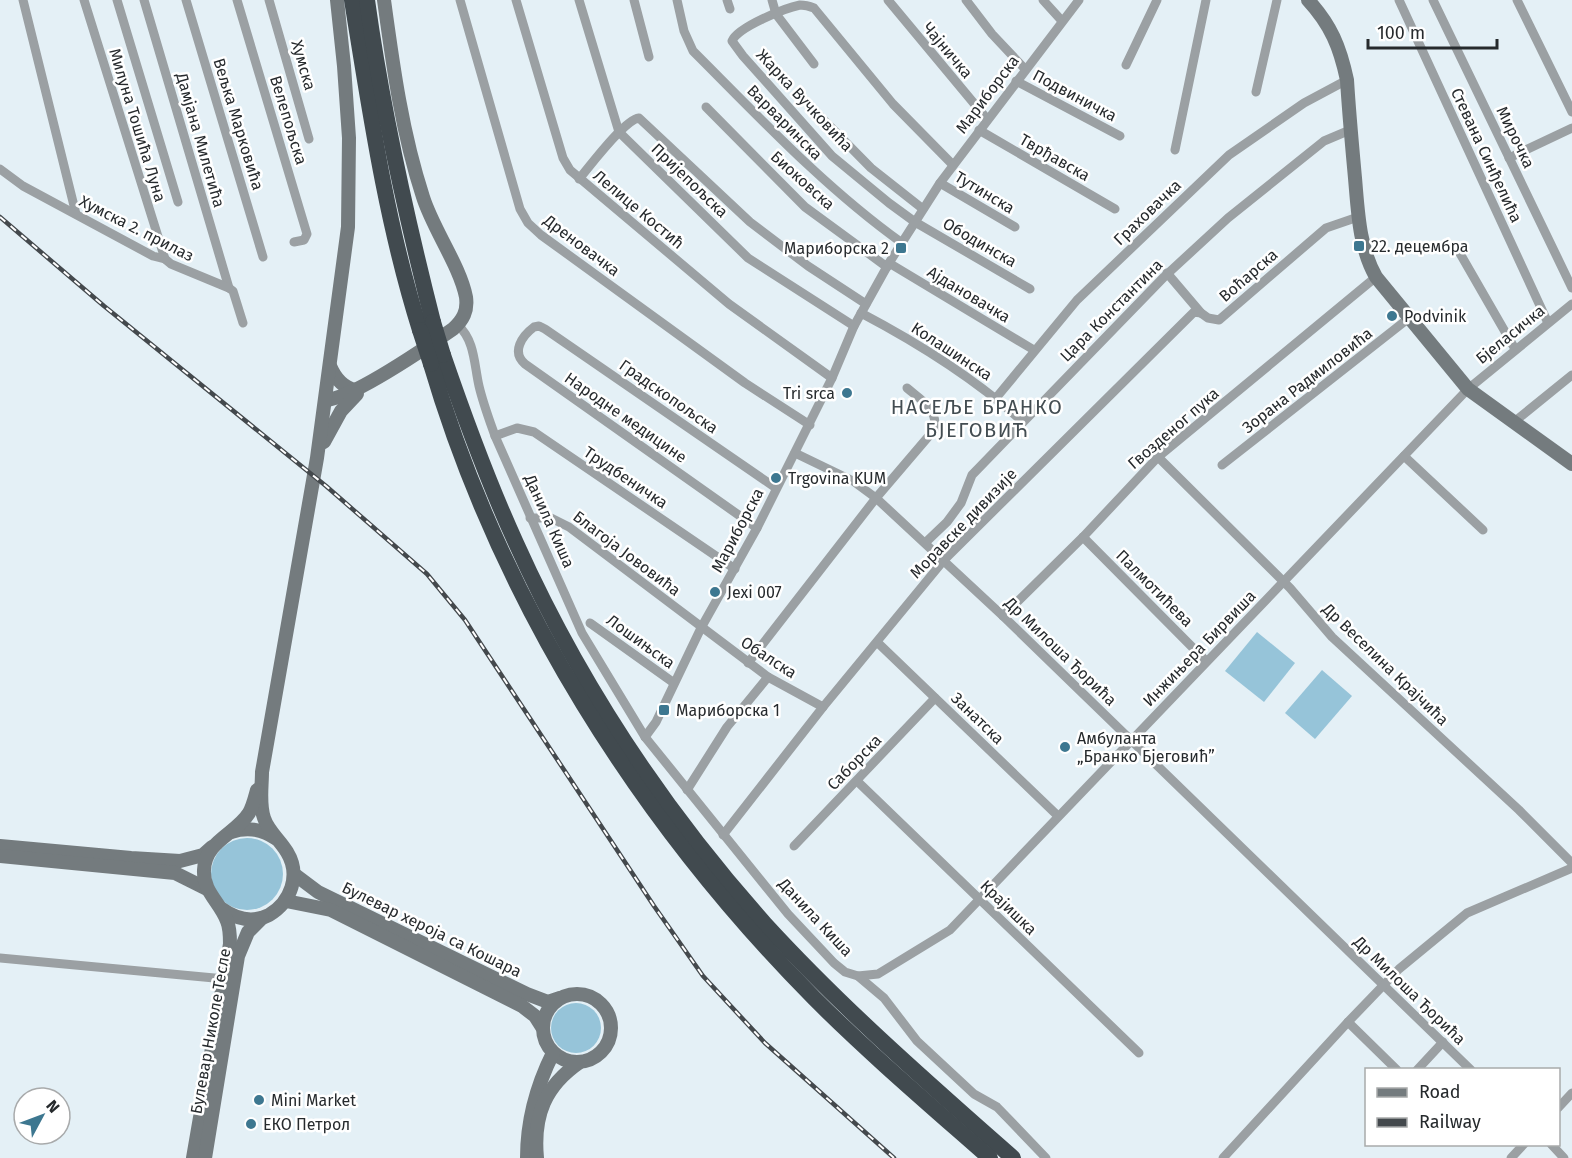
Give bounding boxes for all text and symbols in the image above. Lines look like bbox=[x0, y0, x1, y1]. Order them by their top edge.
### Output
scale bar bbox=[1368, 12, 1497, 50]
street label: Чајничка bbox=[919, 18, 977, 82]
text: 100 m bbox=[1377, 22, 1425, 44]
street label: Хумска bbox=[287, 38, 320, 92]
street label: Жарка Вучковића bbox=[752, 45, 857, 155]
street label: Милуна Тошића Луна bbox=[105, 46, 170, 204]
street label: Мариборска bbox=[952, 52, 1023, 137]
street label: Вељка Марковића bbox=[209, 56, 268, 192]
street label: Подвиничка bbox=[1030, 65, 1120, 125]
street label: Дамјана Милетића bbox=[172, 70, 229, 210]
street label: Велепољска bbox=[266, 73, 311, 167]
street label: Варваринска bbox=[743, 81, 826, 164]
street label: Стевана Синђелића bbox=[1447, 85, 1526, 226]
street label: Мирочка bbox=[1492, 103, 1539, 171]
street label: Тврђавска bbox=[1016, 130, 1093, 185]
street label: Пријепољска bbox=[647, 139, 732, 222]
street label: Биоковска bbox=[767, 147, 838, 214]
street label: Лелице Костић bbox=[589, 166, 688, 253]
street label: Тутинска bbox=[951, 167, 1018, 218]
street label: Граховачка bbox=[1110, 176, 1185, 249]
street label: Хумска 2. прилаз bbox=[76, 191, 197, 266]
street label: Дреновачка bbox=[539, 210, 623, 280]
street label: Ободинска bbox=[940, 214, 1020, 271]
place label: 22. децембра bbox=[1371, 237, 1469, 256]
place label: Мариборска 2 bbox=[784, 239, 889, 258]
marker: 22. децембра bbox=[1352, 239, 1366, 253]
marker: Мариборска 2 bbox=[894, 241, 908, 255]
street label: Воћарска bbox=[1215, 245, 1281, 306]
street label: Цара Константина bbox=[1056, 255, 1167, 366]
street label: Ајдановачка bbox=[924, 262, 1014, 327]
street label: Бјеласичка bbox=[1472, 301, 1549, 368]
place label: Podvinik bbox=[1404, 307, 1467, 326]
marker: Podvinik bbox=[1385, 309, 1399, 323]
street label: Колашинска bbox=[908, 318, 996, 385]
street label: Зорана Радмиловића bbox=[1238, 324, 1376, 437]
street label: Градскопољска bbox=[616, 355, 722, 437]
street label: Народне медицине bbox=[561, 368, 690, 467]
place label: Tri srca bbox=[783, 384, 835, 403]
street label: Гвозденог пука bbox=[1124, 384, 1223, 473]
marker: Tri srca bbox=[840, 386, 854, 400]
district label: НАСЕЉЕ БРАНКО БЈЕГОВИЋ bbox=[891, 395, 1063, 442]
street label: Трудбеничка bbox=[580, 442, 671, 512]
street label: Моравске дивизије bbox=[906, 464, 1021, 582]
place label: Trgovina KUM bbox=[788, 469, 886, 488]
street label: Данила Киша bbox=[520, 471, 579, 571]
marker: Trgovina KUM bbox=[769, 471, 783, 485]
street label: Мариборска bbox=[707, 485, 768, 576]
street label: Благоја Јововића bbox=[569, 507, 684, 600]
street label: Палмотићева bbox=[1112, 546, 1197, 631]
place label: Jexi 007 bbox=[727, 583, 782, 602]
marker: Jexi 007 bbox=[708, 585, 722, 599]
street label: Инжињера Бирвиша bbox=[1139, 586, 1260, 710]
street label: Др Милоша Ђорића bbox=[1000, 592, 1120, 710]
street label: Др Веселина Крајчића bbox=[1318, 599, 1453, 729]
street label: Лошињска bbox=[603, 610, 679, 673]
street label: Обалска bbox=[737, 632, 800, 682]
street label: Занатска bbox=[947, 689, 1008, 748]
place label: Мариборска 1 bbox=[676, 701, 780, 720]
marker: Мариборска 1 bbox=[657, 703, 671, 717]
place label: Амбуланта „Бранко Бјеговић” bbox=[1077, 729, 1215, 766]
street label: Саборска bbox=[823, 731, 886, 794]
marker: Амбуланта „Бранко Бјеговић” bbox=[1058, 740, 1072, 754]
street label: Данила Киша bbox=[774, 873, 857, 960]
street label: Крајишка bbox=[977, 876, 1041, 939]
street label: Булевар хероја са Кошара bbox=[339, 878, 525, 981]
street label: Др Милоша Ђорића bbox=[1349, 931, 1469, 1049]
street label: Булевар Николе Тесле bbox=[187, 947, 234, 1115]
legend bbox=[1365, 1068, 1560, 1146]
text: Road bbox=[1419, 1081, 1461, 1103]
north arrow bbox=[12, 1086, 72, 1146]
place label: Mini Market bbox=[271, 1091, 356, 1110]
marker: Mini Market bbox=[252, 1093, 266, 1107]
text: N bbox=[42, 1096, 64, 1117]
text: Railway bbox=[1419, 1111, 1481, 1133]
place label: ЕКО Петрол bbox=[263, 1115, 350, 1134]
marker: ЕКО Петрол bbox=[244, 1117, 258, 1131]

